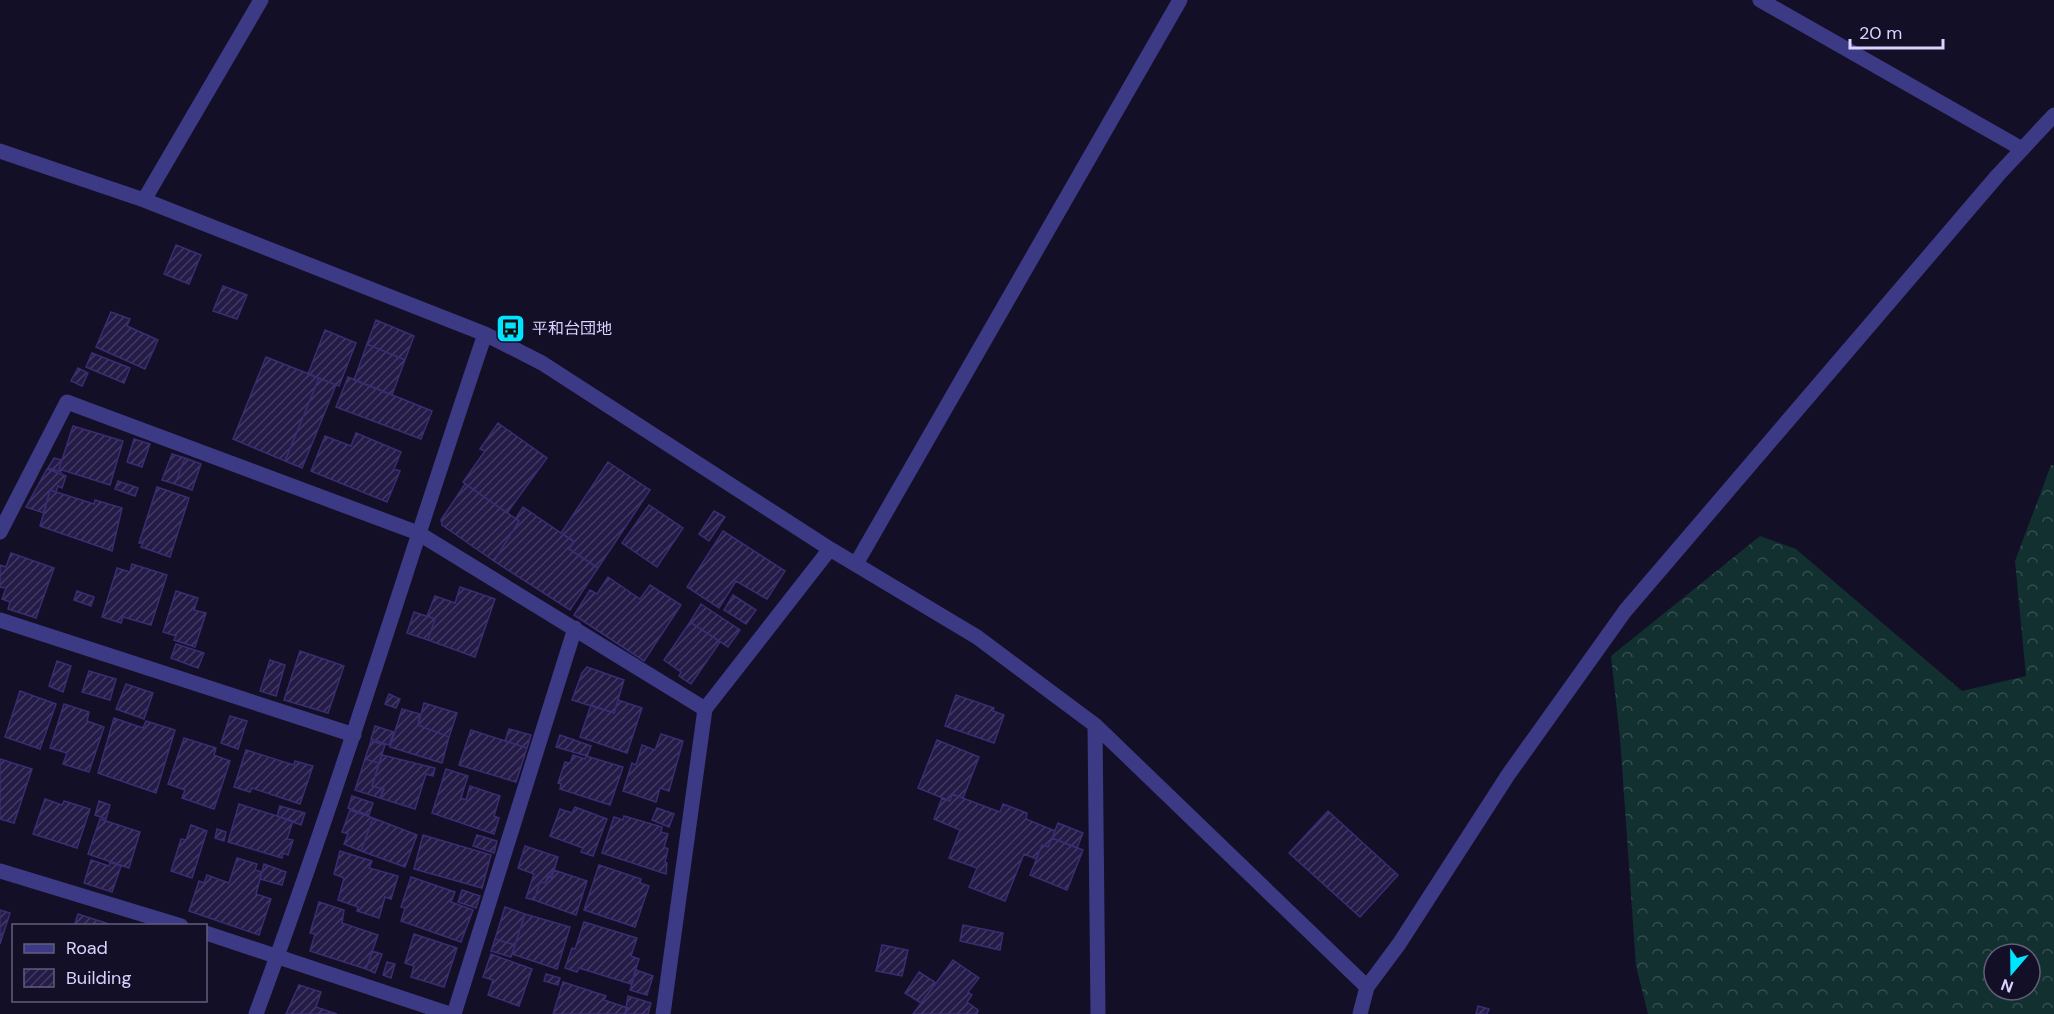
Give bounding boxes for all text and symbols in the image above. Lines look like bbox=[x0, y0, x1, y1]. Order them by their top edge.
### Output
scale bar bbox=[1850, 12, 1943, 50]
text: 20 m bbox=[1859, 21, 1902, 45]
bus stop icon: 平和台団地 bbox=[495, 312, 527, 344]
place label: 平和台団地 bbox=[532, 318, 612, 339]
legend bbox=[12, 924, 207, 1002]
text: Road bbox=[66, 936, 108, 960]
north arrow bbox=[1982, 942, 2042, 1002]
text: Building bbox=[66, 966, 131, 990]
text: N bbox=[1998, 974, 2016, 997]

